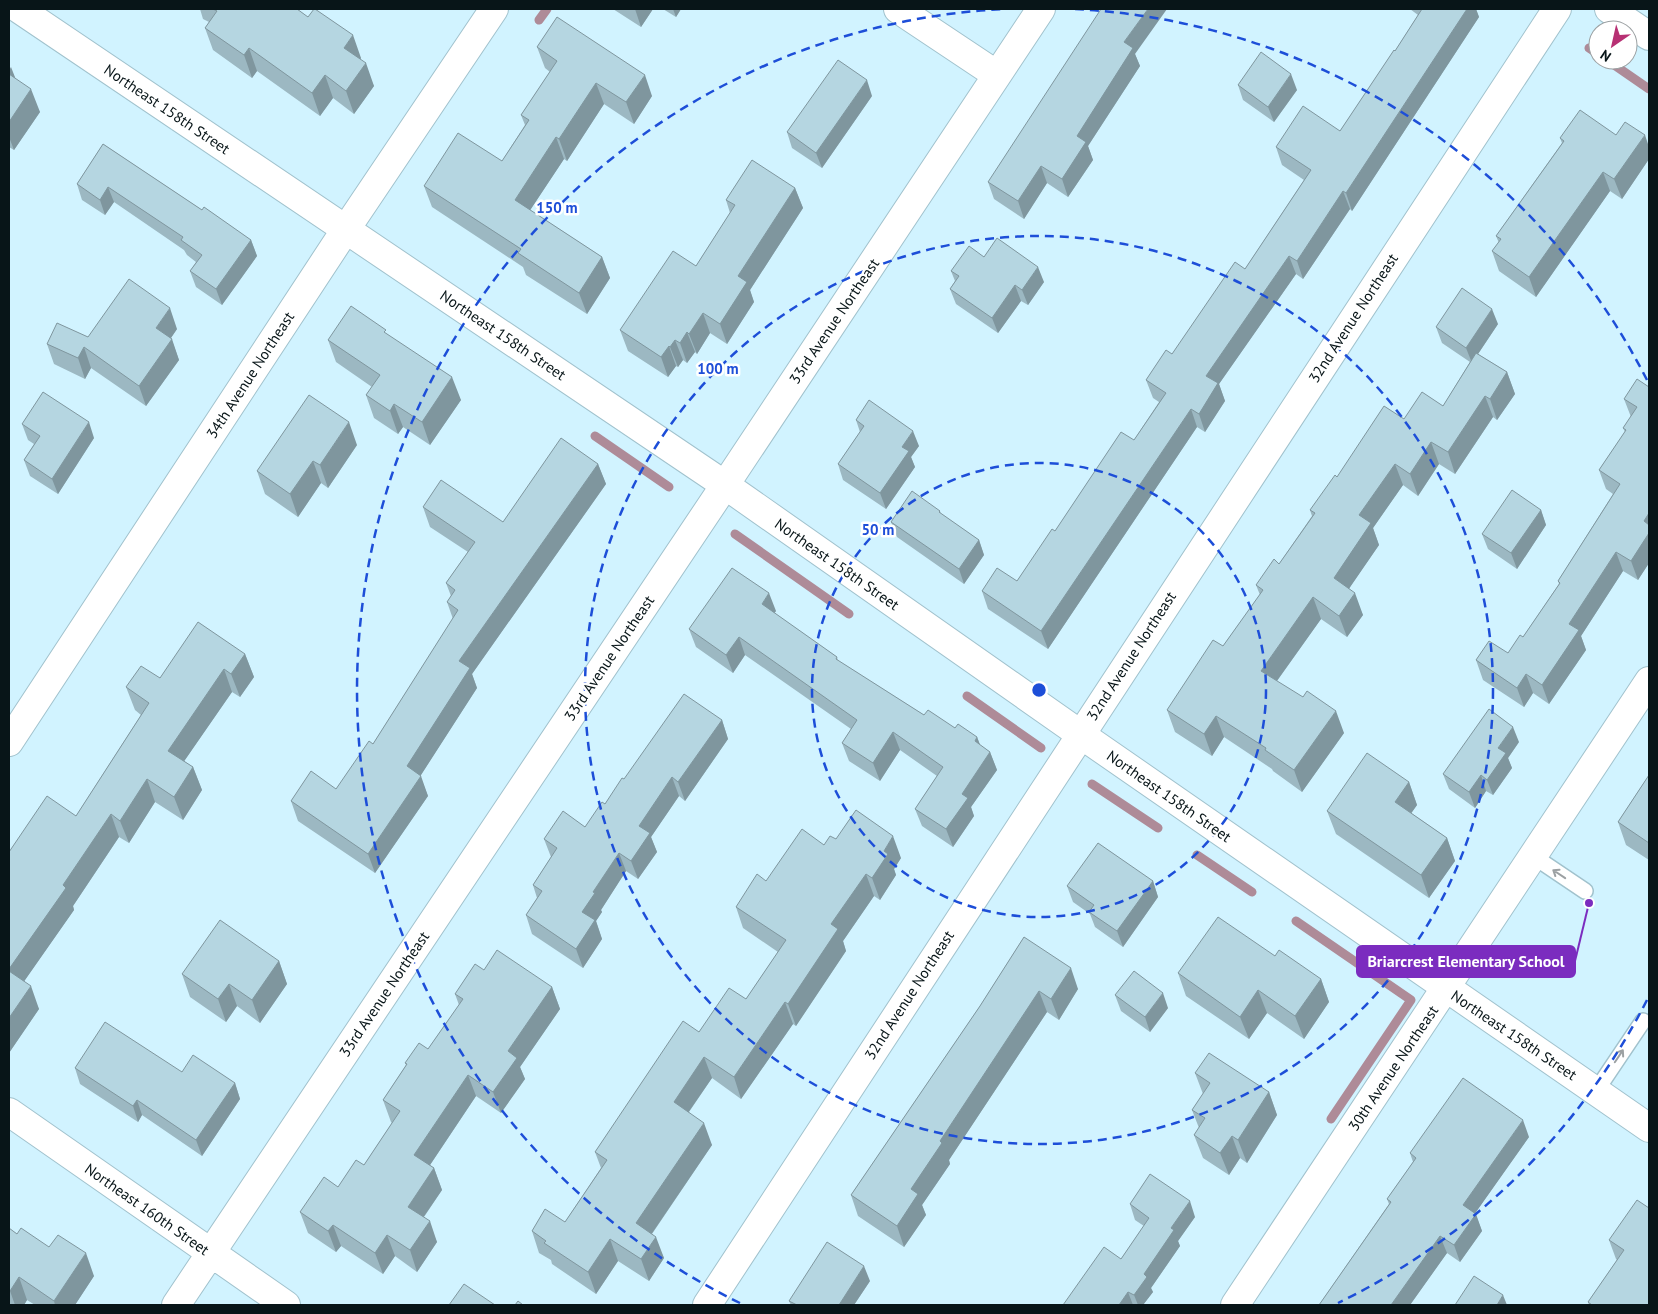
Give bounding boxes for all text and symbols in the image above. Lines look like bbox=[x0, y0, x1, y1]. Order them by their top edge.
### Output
north arrow bbox=[1588, 20, 1638, 70]
text: N bbox=[1597, 46, 1615, 66]
street label: Northeast 158th Street bbox=[101, 60, 233, 158]
text: 150 m bbox=[536, 198, 578, 217]
street label: 32nd Avenue Northeast bbox=[1304, 250, 1402, 386]
street label: 33rd Avenue Northeast bbox=[785, 255, 883, 387]
street label: Northeast 158th Street bbox=[437, 286, 569, 384]
street label: 34th Avenue Northeast bbox=[202, 308, 298, 442]
text: 100 m bbox=[697, 359, 739, 378]
street label: Northeast 158th Street bbox=[771, 514, 903, 614]
text: 50 m bbox=[862, 520, 894, 539]
street label: 32nd Avenue Northeast bbox=[1082, 588, 1180, 724]
street label: 33rd Avenue Northeast bbox=[560, 592, 658, 724]
centre of rings bbox=[1030, 681, 1048, 699]
street label: Northeast 158th Street bbox=[1103, 746, 1235, 846]
one-way arrow bbox=[1553, 868, 1567, 878]
street label: 32nd Avenue Northeast bbox=[860, 927, 958, 1063]
street label: 33rd Avenue Northeast bbox=[335, 928, 433, 1060]
callout: Briarcrest Elementary School bbox=[1357, 946, 1575, 977]
text: Briarcrest Elementary School bbox=[1367, 951, 1565, 971]
street label: Northeast 158th Street bbox=[1448, 986, 1580, 1084]
street label: 30th Avenue Northeast bbox=[1344, 1002, 1442, 1134]
one-way arrow bbox=[1614, 1049, 1624, 1063]
street label: Northeast 160th Street bbox=[81, 1159, 213, 1259]

